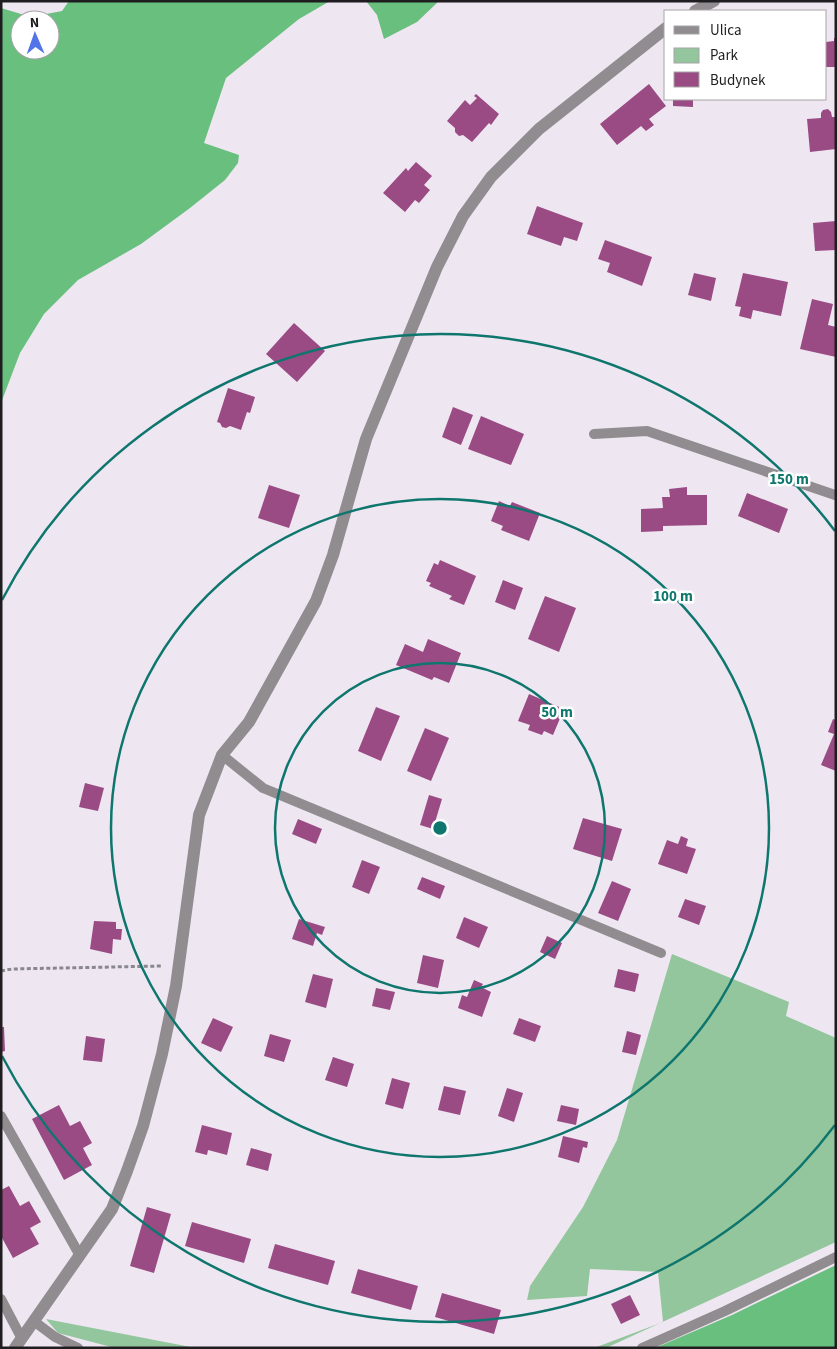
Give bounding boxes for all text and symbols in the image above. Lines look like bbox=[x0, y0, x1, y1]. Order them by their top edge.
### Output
north arrow bbox=[10, 10, 60, 60]
legend bbox=[664, 10, 827, 100]
text: N bbox=[30, 13, 40, 33]
text: Ulica bbox=[710, 20, 741, 41]
text: Park bbox=[710, 45, 739, 66]
text: Budynek bbox=[710, 70, 766, 91]
text: 150 m bbox=[769, 469, 809, 490]
text: 100 m bbox=[653, 586, 693, 607]
text: 50 m bbox=[541, 702, 573, 723]
centre of rings bbox=[431, 819, 449, 837]

